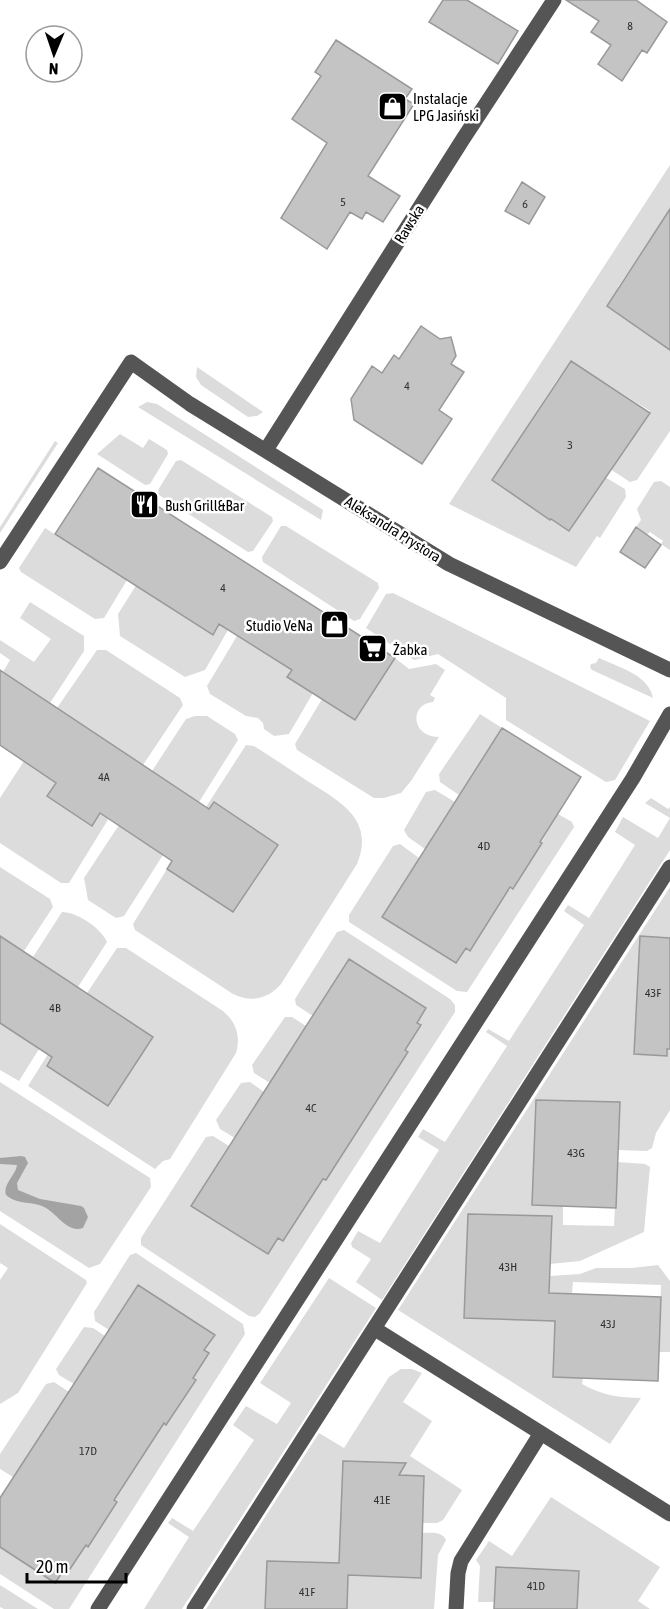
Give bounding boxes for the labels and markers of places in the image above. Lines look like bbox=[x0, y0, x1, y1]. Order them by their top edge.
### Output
place label: Instalacje LPG Jasiński bbox=[413, 90, 479, 124]
shop icon: Instalacje LPG Jasiński bbox=[376, 91, 408, 123]
restaurant icon: Bush Grill&Bar bbox=[128, 489, 160, 521]
place label: Bush Grill&Bar bbox=[165, 497, 245, 514]
shop icon: Studio VeNa bbox=[318, 609, 350, 641]
place label: Studio VeNa bbox=[246, 617, 313, 634]
supermarket icon: Żabka bbox=[356, 633, 388, 665]
place label: Żabka bbox=[393, 641, 427, 658]

